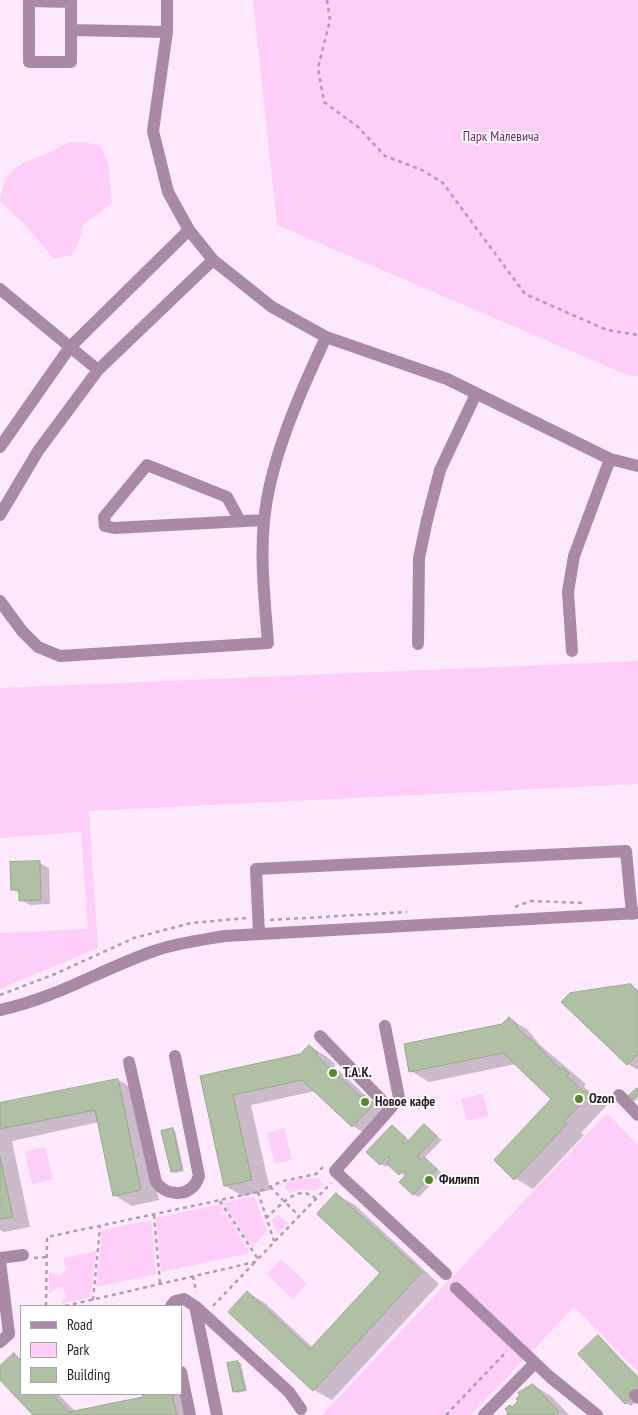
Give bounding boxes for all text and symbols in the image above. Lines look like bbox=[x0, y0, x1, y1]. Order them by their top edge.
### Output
park label: Парк Малевича bbox=[463, 129, 539, 145]
place label: Т.А.К. bbox=[343, 1065, 372, 1081]
marker: Т.А.К. bbox=[327, 1067, 339, 1079]
place label: Ozon bbox=[589, 1091, 614, 1107]
marker: Ozon bbox=[573, 1093, 585, 1105]
place label: Новое кафе bbox=[375, 1094, 435, 1110]
marker: Новое кафе bbox=[359, 1096, 371, 1108]
place label: Филипп bbox=[439, 1172, 479, 1188]
marker: Филипп bbox=[423, 1174, 435, 1186]
legend bbox=[20, 1305, 182, 1395]
text: Road bbox=[67, 1315, 93, 1334]
text: Park bbox=[67, 1340, 89, 1359]
text: Building bbox=[67, 1365, 110, 1384]

